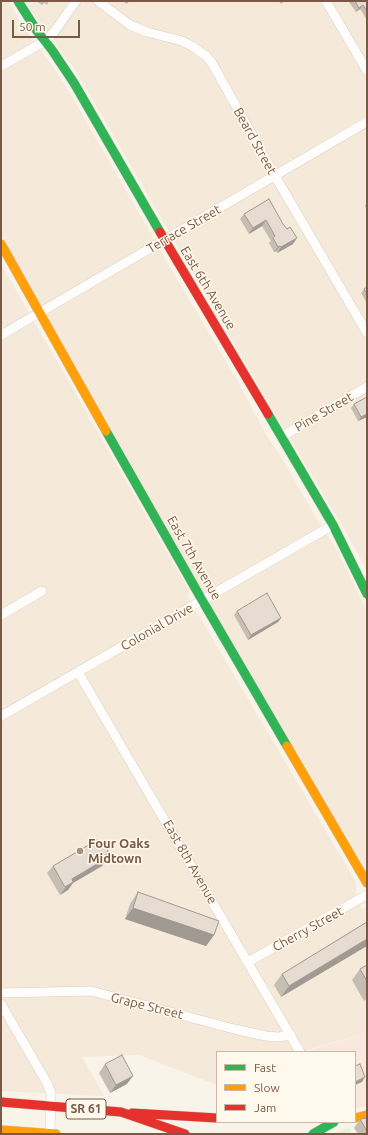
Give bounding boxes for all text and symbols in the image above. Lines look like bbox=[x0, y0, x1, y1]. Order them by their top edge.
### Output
scale bar bbox=[14, 12, 82, 38]
text: 50 m bbox=[19, 20, 46, 33]
street label: Beard Street bbox=[230, 105, 280, 177]
street label: Terrace Street bbox=[144, 202, 224, 256]
street label: East 6th Avenue bbox=[177, 244, 239, 332]
street label: Pine Street bbox=[292, 389, 356, 435]
street label: East 7th Avenue bbox=[164, 513, 224, 603]
street label: Colonial Drive bbox=[118, 600, 196, 654]
street label: East 8th Avenue bbox=[160, 817, 220, 907]
place label: Four Oaks Midtown bbox=[88, 836, 150, 867]
marker: Four Oaks Midtown bbox=[75, 846, 85, 856]
street label: Cherry Street bbox=[270, 903, 346, 955]
street label: Grape Street bbox=[109, 989, 185, 1023]
legend bbox=[216, 1051, 356, 1123]
text: Fast bbox=[254, 1061, 276, 1074]
text: Slow bbox=[254, 1081, 280, 1094]
road number: SR 61 bbox=[66, 1099, 106, 1119]
text: Jam bbox=[254, 1101, 276, 1114]

